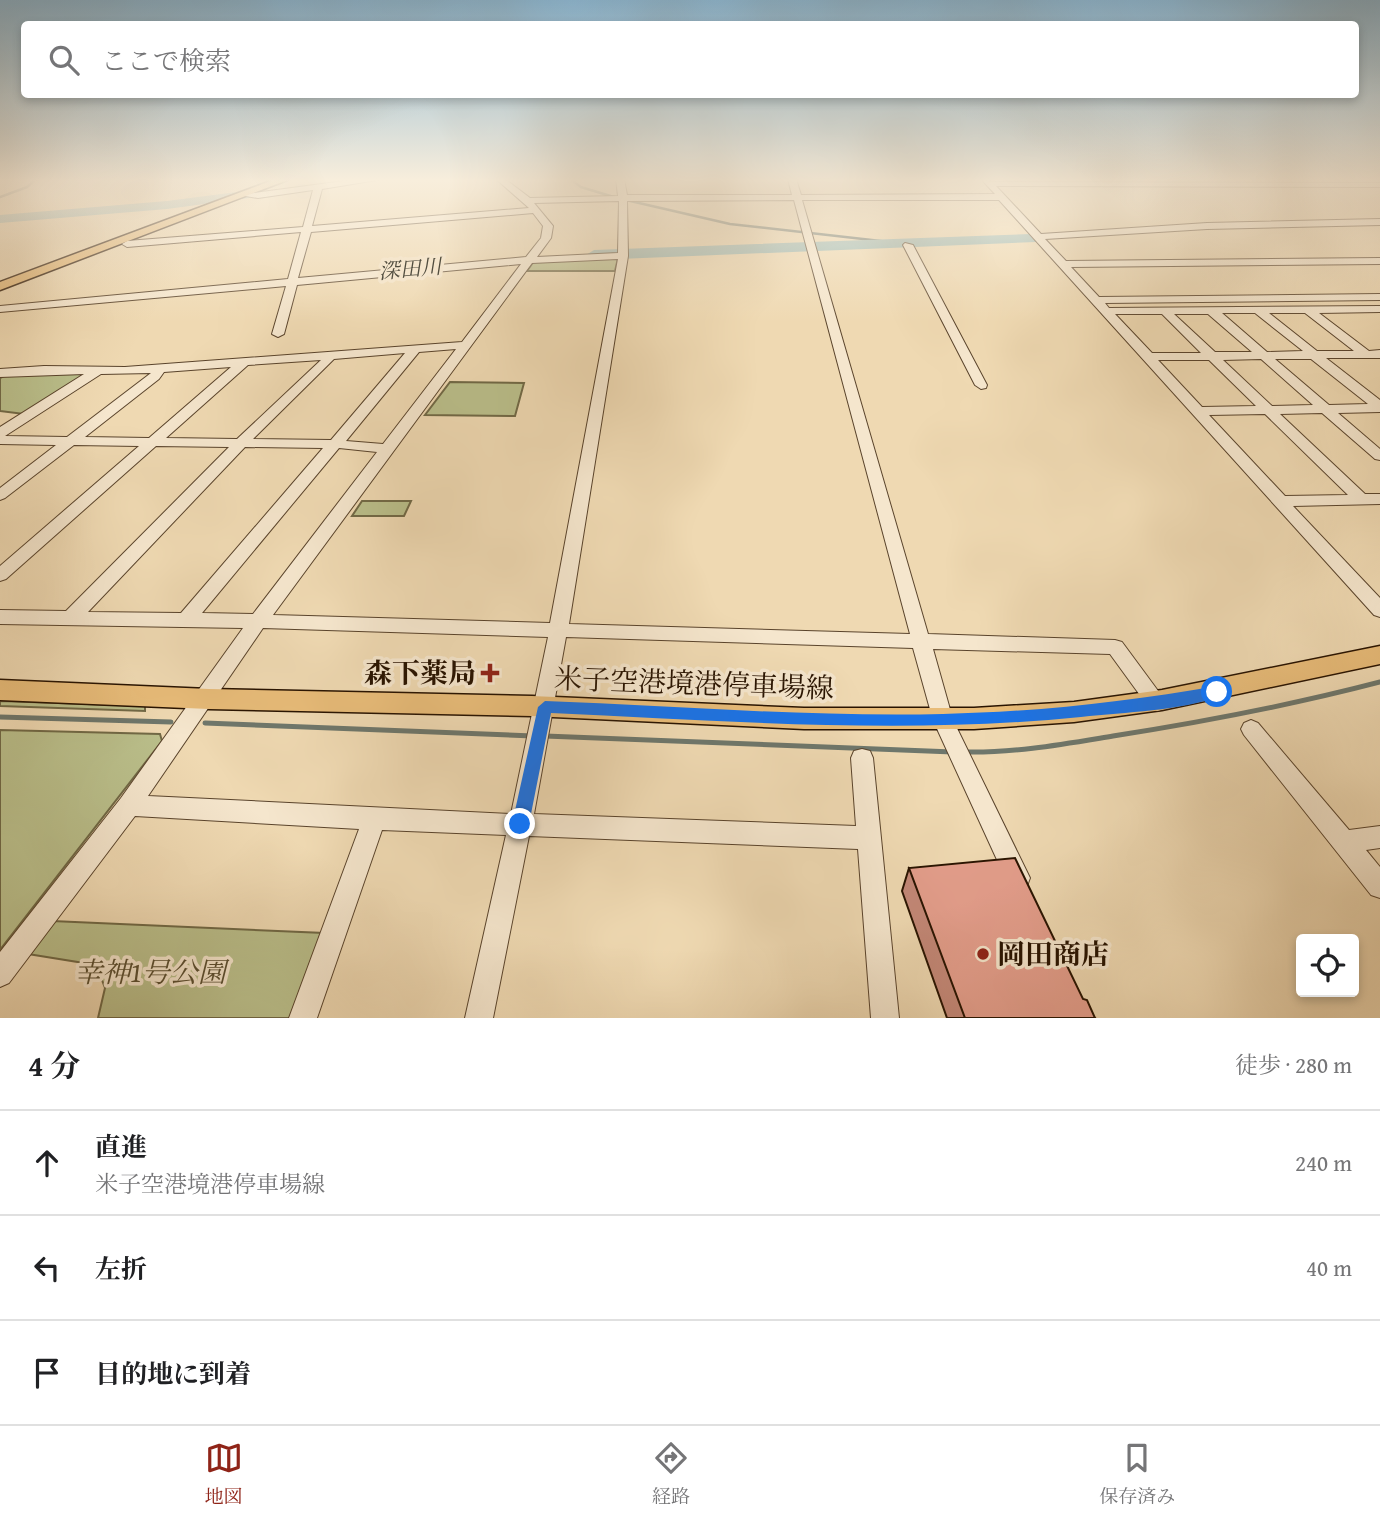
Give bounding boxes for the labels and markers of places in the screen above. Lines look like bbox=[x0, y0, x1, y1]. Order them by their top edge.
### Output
place label: 森下薬局 bbox=[364, 652, 476, 693]
marker: 森下薬局 bbox=[482, 665, 498, 681]
place label: 岡田商店 bbox=[997, 933, 1109, 974]
marker: 岡田商店 bbox=[975, 946, 991, 962]

